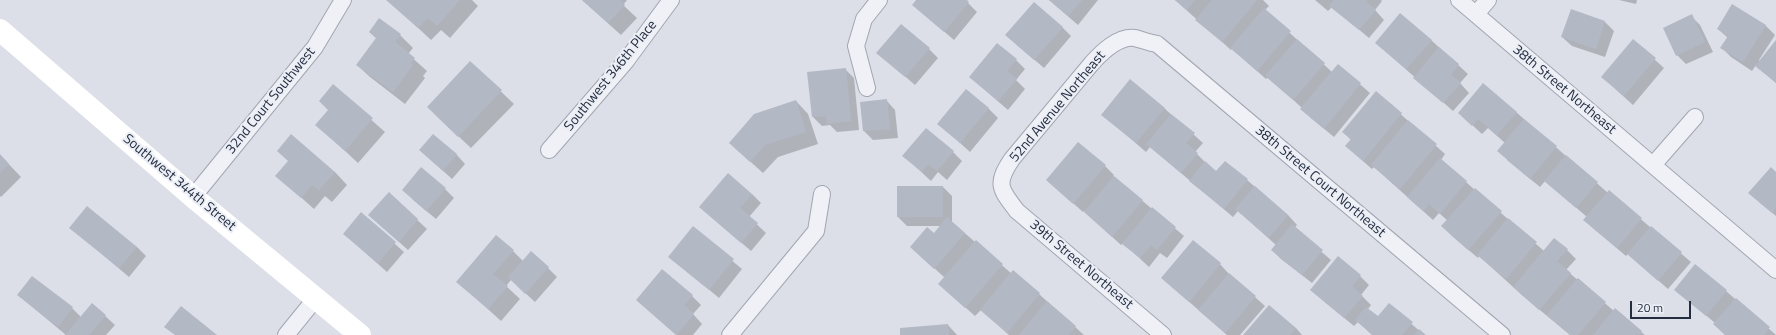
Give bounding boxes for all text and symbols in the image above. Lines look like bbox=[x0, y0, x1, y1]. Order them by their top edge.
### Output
street label: Southwest 346th Place bbox=[561, 17, 661, 135]
street label: 38th Street Northeast bbox=[1509, 42, 1619, 138]
street label: 32nd Court Southwest bbox=[223, 44, 319, 158]
street label: 52nd Avenue Northeast bbox=[1007, 48, 1109, 166]
street label: 38th Street Court Northeast bbox=[1251, 123, 1389, 241]
street label: Southwest 344th Street bbox=[119, 131, 239, 235]
street label: 39th Street Northeast bbox=[1026, 217, 1136, 313]
scale bar bbox=[1632, 293, 1693, 319]
text: 20 m bbox=[1637, 298, 1663, 317]

